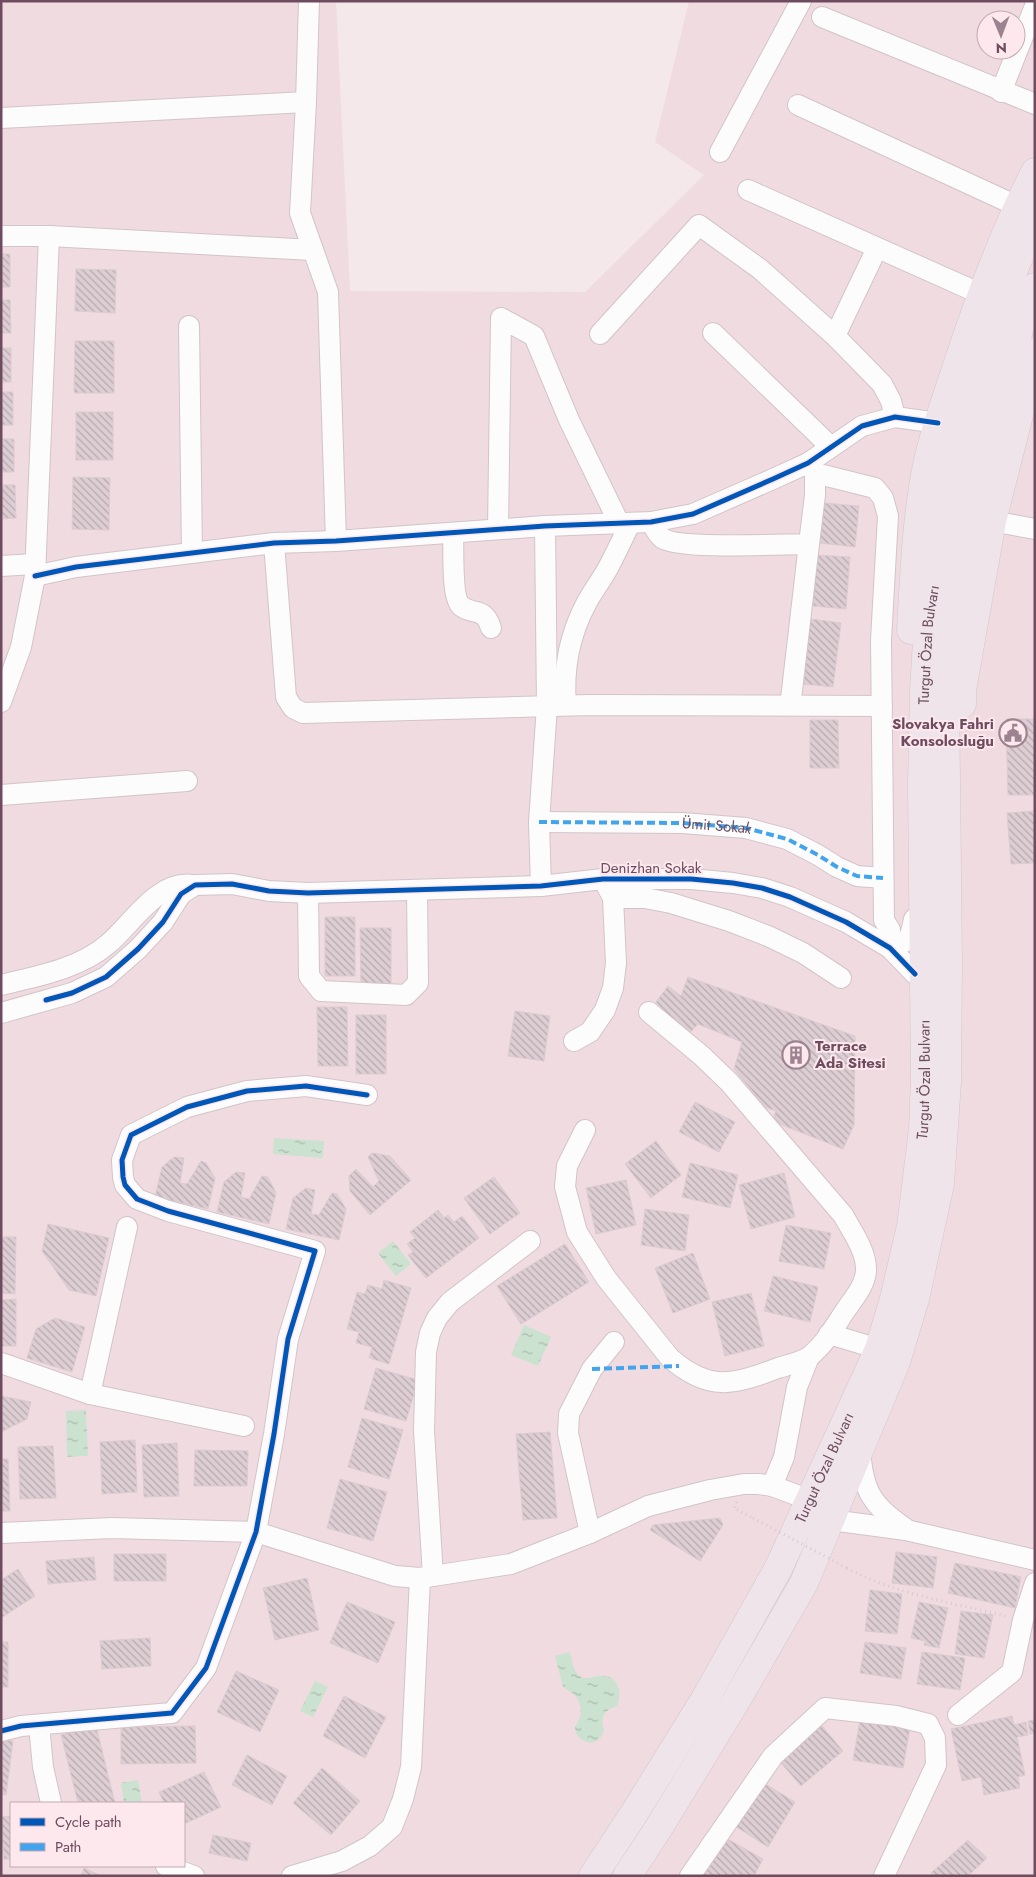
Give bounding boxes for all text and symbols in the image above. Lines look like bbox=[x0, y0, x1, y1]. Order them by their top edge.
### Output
north arrow bbox=[976, 10, 1026, 60]
text: N bbox=[995, 38, 1007, 58]
street label: Turgut Özal Bulvarı bbox=[913, 584, 945, 705]
place label: Slovakya Fahri Konsolosluğu bbox=[892, 713, 994, 752]
public building icon: Slovakya Fahri Konsolosluğu bbox=[998, 718, 1028, 748]
street label: Ümit Sokak bbox=[681, 812, 755, 840]
street label: Denizhan Sokak bbox=[601, 857, 702, 879]
street label: Turgut Özal Bulvarı bbox=[911, 1020, 936, 1141]
place label: Terrace Ada Sitesi bbox=[814, 1035, 886, 1074]
building icon: Terrace Ada Sitesi bbox=[781, 1040, 811, 1070]
street label: Turgut Özal Bulvarı bbox=[790, 1409, 859, 1527]
legend bbox=[10, 1802, 185, 1867]
text: Cycle path bbox=[55, 1811, 122, 1833]
text: Path bbox=[55, 1836, 81, 1858]

